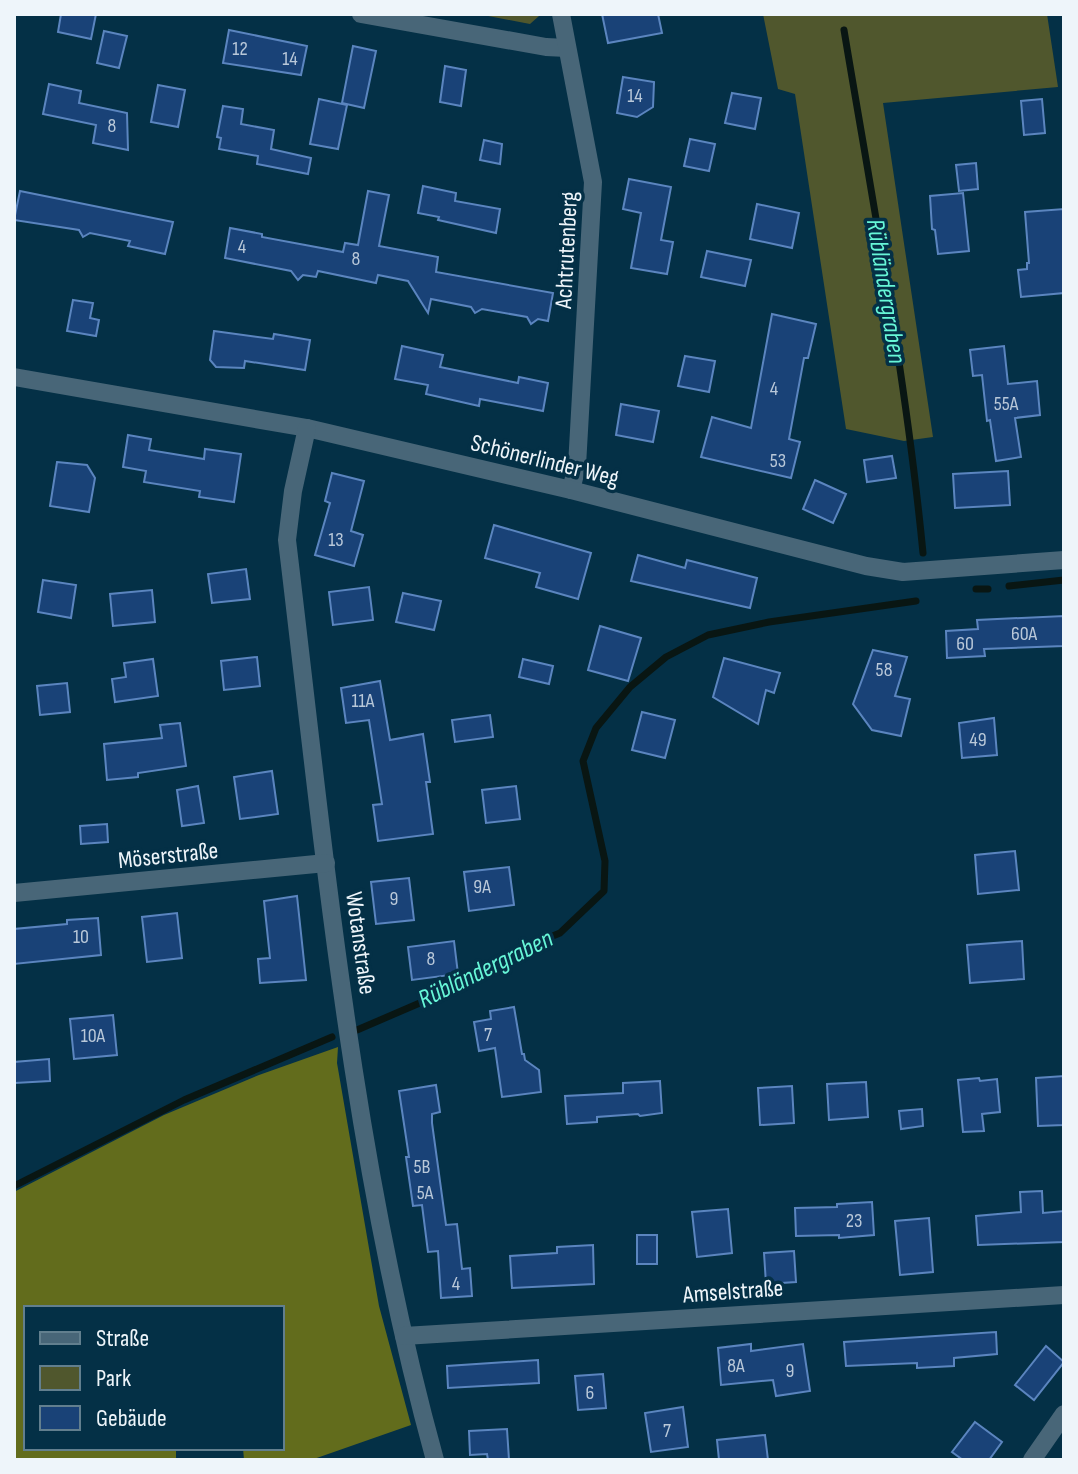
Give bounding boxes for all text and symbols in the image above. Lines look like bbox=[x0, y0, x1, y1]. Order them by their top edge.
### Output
house number: 12 bbox=[232, 37, 248, 61]
house number: 14 bbox=[282, 47, 298, 71]
house number: 14 bbox=[627, 84, 643, 108]
house number: 8 bbox=[108, 114, 116, 138]
street label: Achtrutenberg bbox=[549, 191, 584, 310]
water label: Rübländergraben bbox=[859, 217, 912, 366]
house number: 4 bbox=[238, 235, 246, 259]
house number: 8 bbox=[352, 247, 360, 271]
house number: 4 bbox=[770, 377, 778, 401]
house number: 55A bbox=[994, 392, 1019, 416]
street label: Schönerlinder Weg bbox=[468, 428, 622, 493]
house number: 53 bbox=[770, 449, 786, 473]
house number: 13 bbox=[328, 528, 344, 552]
house number: 60A bbox=[1011, 622, 1037, 646]
house number: 60 bbox=[956, 632, 974, 656]
house number: 58 bbox=[876, 658, 892, 682]
house number: 11A bbox=[352, 689, 375, 713]
house number: 49 bbox=[969, 728, 987, 752]
street label: Möserstraße bbox=[117, 836, 220, 875]
house number: 9A bbox=[473, 875, 491, 899]
house number: 9 bbox=[390, 887, 398, 911]
street label: Wotanstraße bbox=[339, 890, 382, 996]
water label: Rübländergraben bbox=[413, 923, 558, 1015]
house number: 10 bbox=[73, 925, 89, 949]
house number: 8 bbox=[427, 947, 435, 971]
house number: 7 bbox=[484, 1023, 492, 1047]
house number: 10A bbox=[81, 1024, 106, 1048]
house number: 5B bbox=[414, 1155, 431, 1179]
house number: 5A bbox=[417, 1181, 434, 1205]
house number: 23 bbox=[846, 1209, 862, 1233]
house number: 4 bbox=[452, 1272, 460, 1296]
street label: Amselstraße bbox=[681, 1274, 784, 1310]
legend bbox=[24, 1306, 284, 1450]
text: Straße bbox=[96, 1324, 149, 1353]
house number: 8A bbox=[727, 1354, 745, 1378]
house number: 9 bbox=[786, 1359, 794, 1383]
text: Park bbox=[96, 1364, 131, 1393]
house number: 6 bbox=[586, 1381, 594, 1405]
text: Gebäude bbox=[96, 1404, 167, 1433]
house number: 7 bbox=[663, 1419, 671, 1443]

